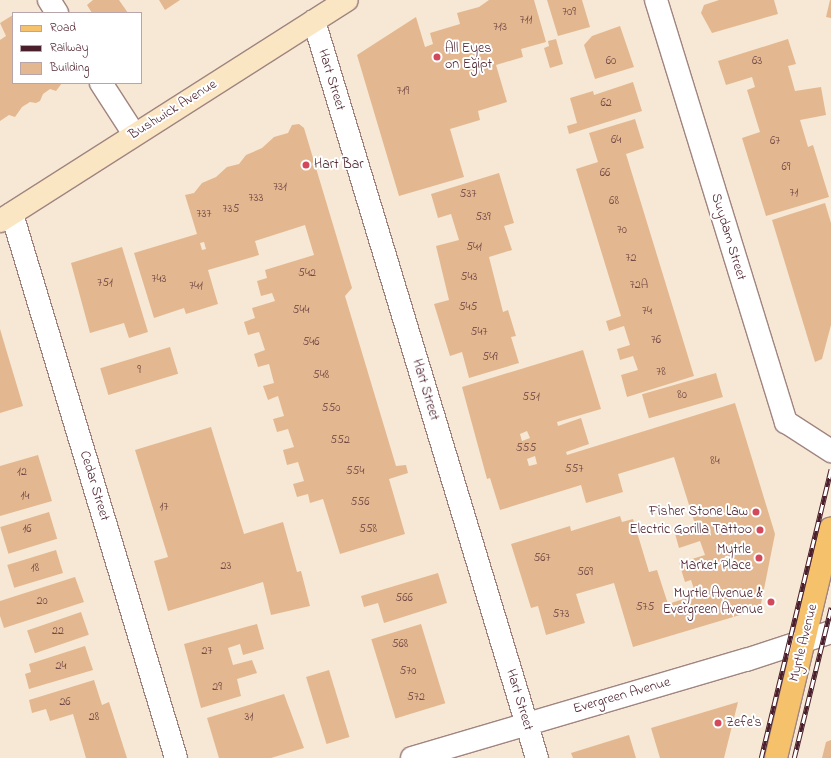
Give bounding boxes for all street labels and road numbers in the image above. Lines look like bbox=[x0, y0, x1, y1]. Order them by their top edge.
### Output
street label: Hart Street bbox=[314, 47, 348, 113]
street label: Bushwick Avenue bbox=[126, 76, 220, 144]
street label: Suydam Street bbox=[707, 191, 749, 283]
street label: Hart Street bbox=[408, 357, 442, 423]
street label: Cedar Street bbox=[75, 449, 113, 523]
street label: Myrtle Avenue bbox=[786, 602, 822, 684]
street label: Hart Street bbox=[502, 667, 536, 733]
street label: Evergreen Avenue bbox=[571, 674, 673, 718]

